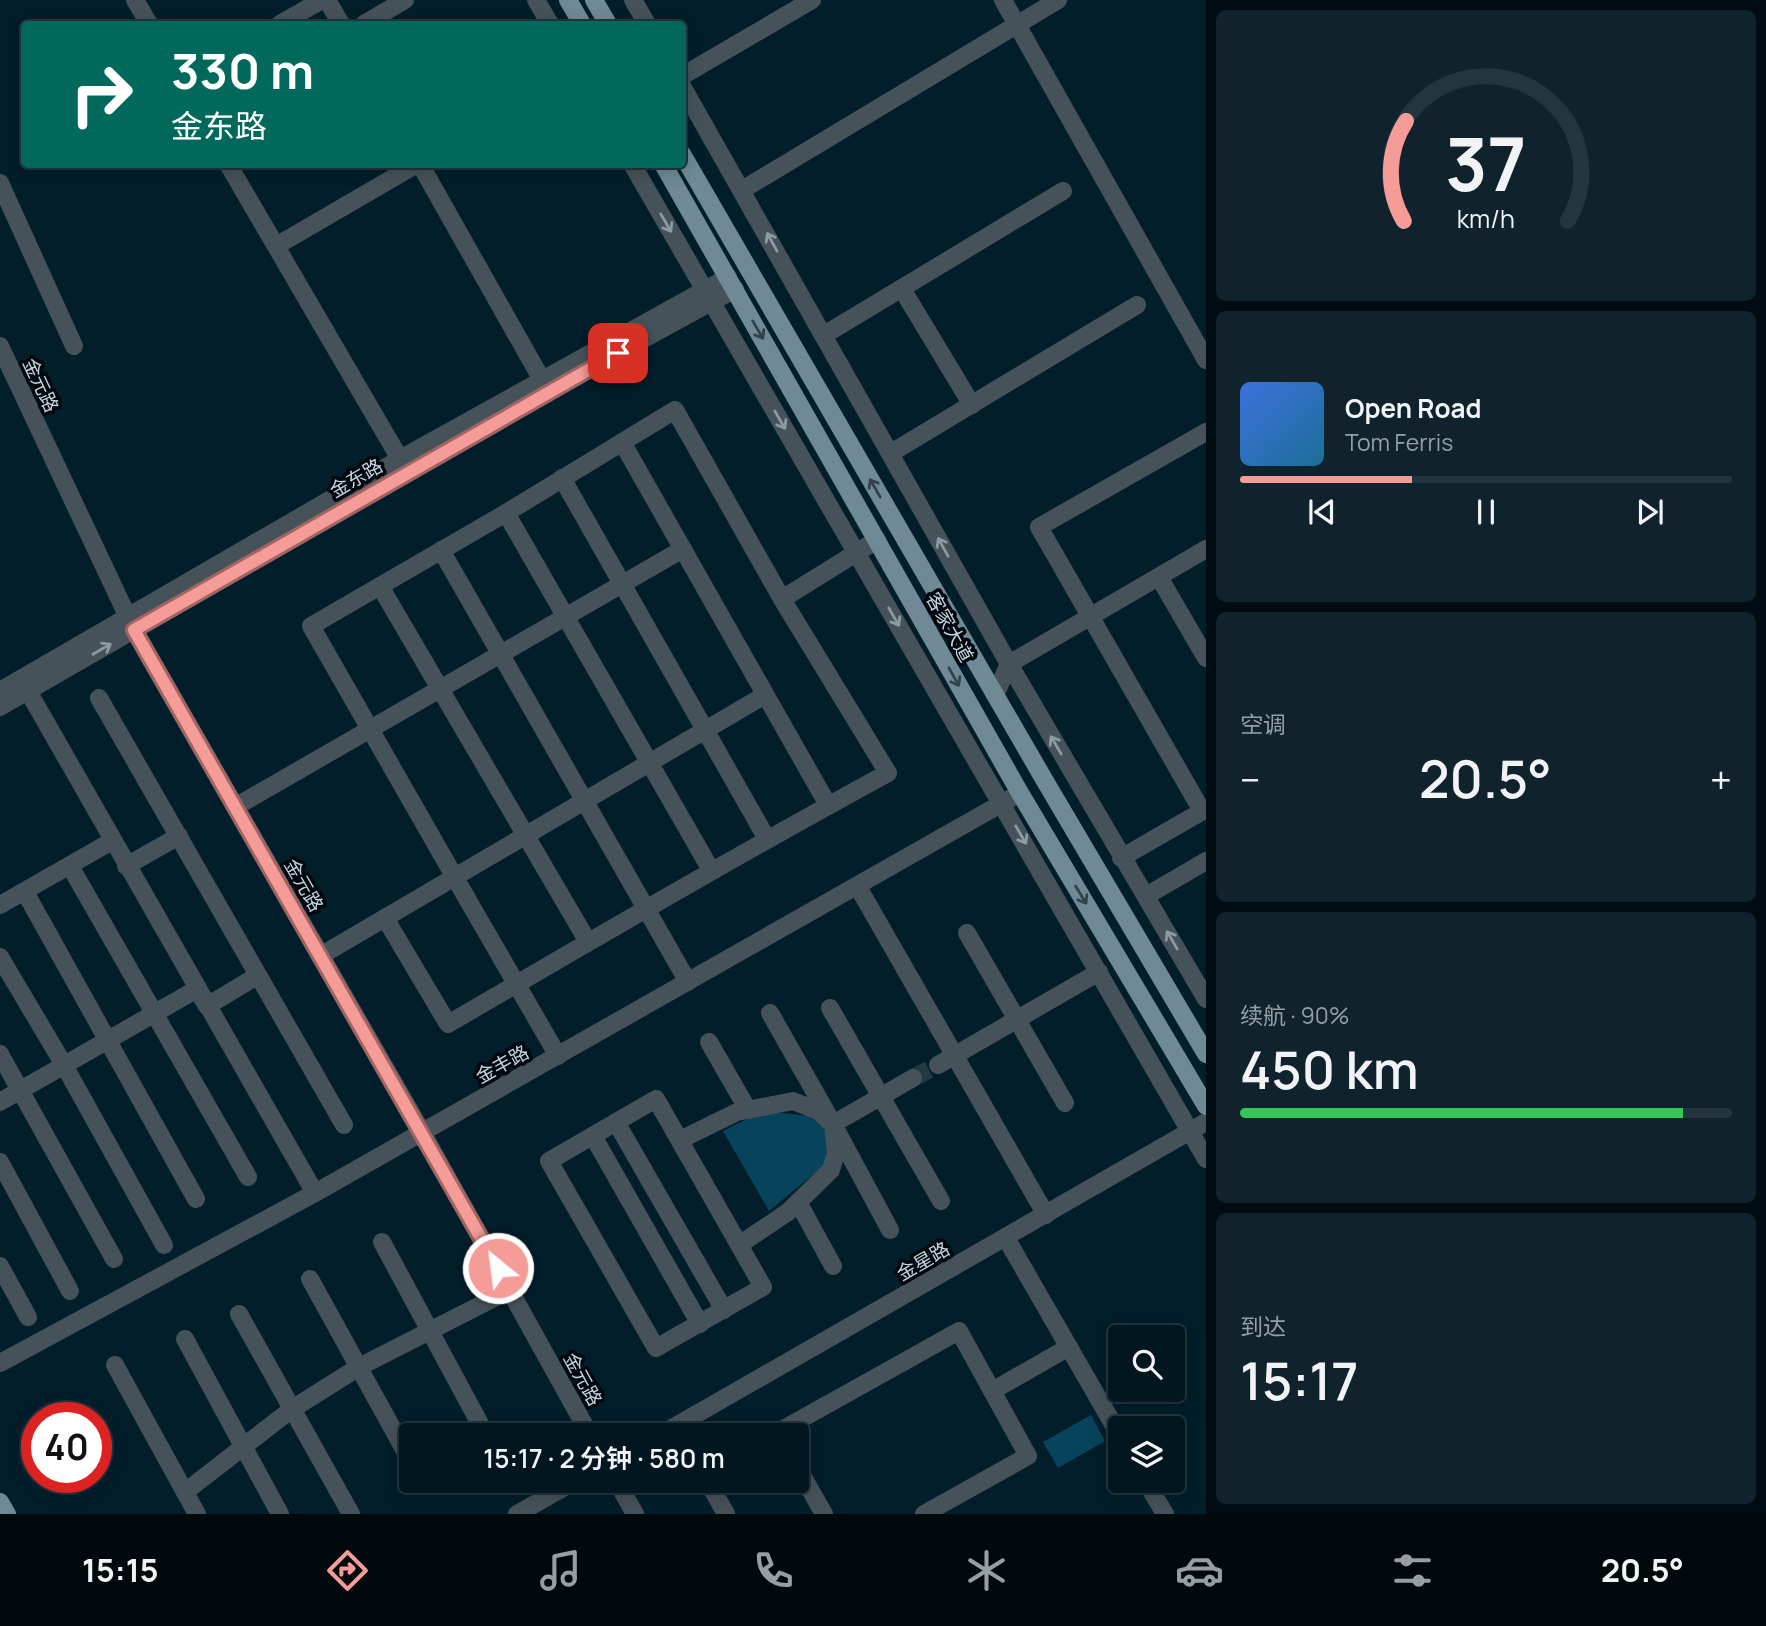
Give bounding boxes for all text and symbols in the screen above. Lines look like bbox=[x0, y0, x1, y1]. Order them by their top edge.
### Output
text: 330 m bbox=[171, 37, 314, 104]
icon: right bbox=[56, 49, 147, 140]
text: 金东路 bbox=[171, 104, 267, 148]
text: 37 bbox=[1445, 114, 1527, 214]
text: km/h bbox=[1457, 201, 1515, 236]
one-way arrow bbox=[659, 213, 673, 233]
one-way arrow bbox=[765, 232, 779, 252]
one-way arrow bbox=[752, 319, 765, 340]
pin bbox=[588, 323, 648, 383]
icon: arrive bbox=[599, 334, 637, 372]
street label: 金元路 bbox=[17, 354, 65, 416]
text: Open Road bbox=[1345, 390, 1481, 426]
one-way arrow bbox=[773, 410, 787, 430]
text: Tom Ferris bbox=[1345, 426, 1453, 458]
street label: 金东路 bbox=[325, 452, 387, 504]
one-way arrow bbox=[868, 478, 882, 498]
icon: previous bbox=[1303, 493, 1341, 531]
icon: pause bbox=[1467, 493, 1505, 531]
icon: next bbox=[1631, 493, 1669, 531]
one-way arrow bbox=[936, 537, 949, 558]
street label: 客家大道 bbox=[920, 587, 980, 667]
one-way arrow bbox=[887, 607, 901, 627]
one-way arrow bbox=[91, 642, 111, 656]
one-way arrow bbox=[947, 667, 961, 687]
text: 空调 bbox=[1240, 708, 1286, 740]
one-way arrow bbox=[1048, 735, 1062, 755]
text: 20.5° bbox=[1419, 743, 1552, 814]
text: − bbox=[1240, 753, 1261, 805]
text: + bbox=[1710, 753, 1732, 805]
one-way arrow bbox=[1014, 825, 1028, 845]
street label: 金元路 bbox=[278, 854, 330, 916]
one-way arrow bbox=[1074, 885, 1088, 905]
one-way arrow bbox=[1165, 931, 1179, 951]
text: 续航 · 90% bbox=[1240, 999, 1349, 1031]
text: 450 km bbox=[1240, 1034, 1419, 1105]
street label: 金丰路 bbox=[471, 1039, 533, 1089]
position arrow bbox=[461, 1231, 535, 1305]
street label: 金星路 bbox=[892, 1235, 954, 1287]
text: 到达 bbox=[1240, 1310, 1286, 1342]
map controls bbox=[1108, 1325, 1185, 1493]
button: search bbox=[1108, 1325, 1185, 1402]
text: 15:17 bbox=[1240, 1345, 1358, 1416]
street label: 金元路 bbox=[558, 1348, 608, 1410]
speed limit sign: 40 bbox=[21, 1402, 112, 1493]
button: layers bbox=[1108, 1416, 1185, 1493]
text: 15:17 · 2 分钟 · 580 m bbox=[483, 1440, 725, 1476]
icon: directions bbox=[323, 1546, 372, 1595]
icon: music bbox=[536, 1546, 585, 1595]
icon: phone bbox=[749, 1546, 798, 1595]
icon: climate bbox=[962, 1546, 1011, 1595]
icon: car bbox=[1175, 1546, 1224, 1595]
icon: filters bbox=[1388, 1546, 1437, 1595]
text: 15:15 bbox=[82, 1548, 159, 1592]
text: 20.5° bbox=[1601, 1548, 1684, 1592]

